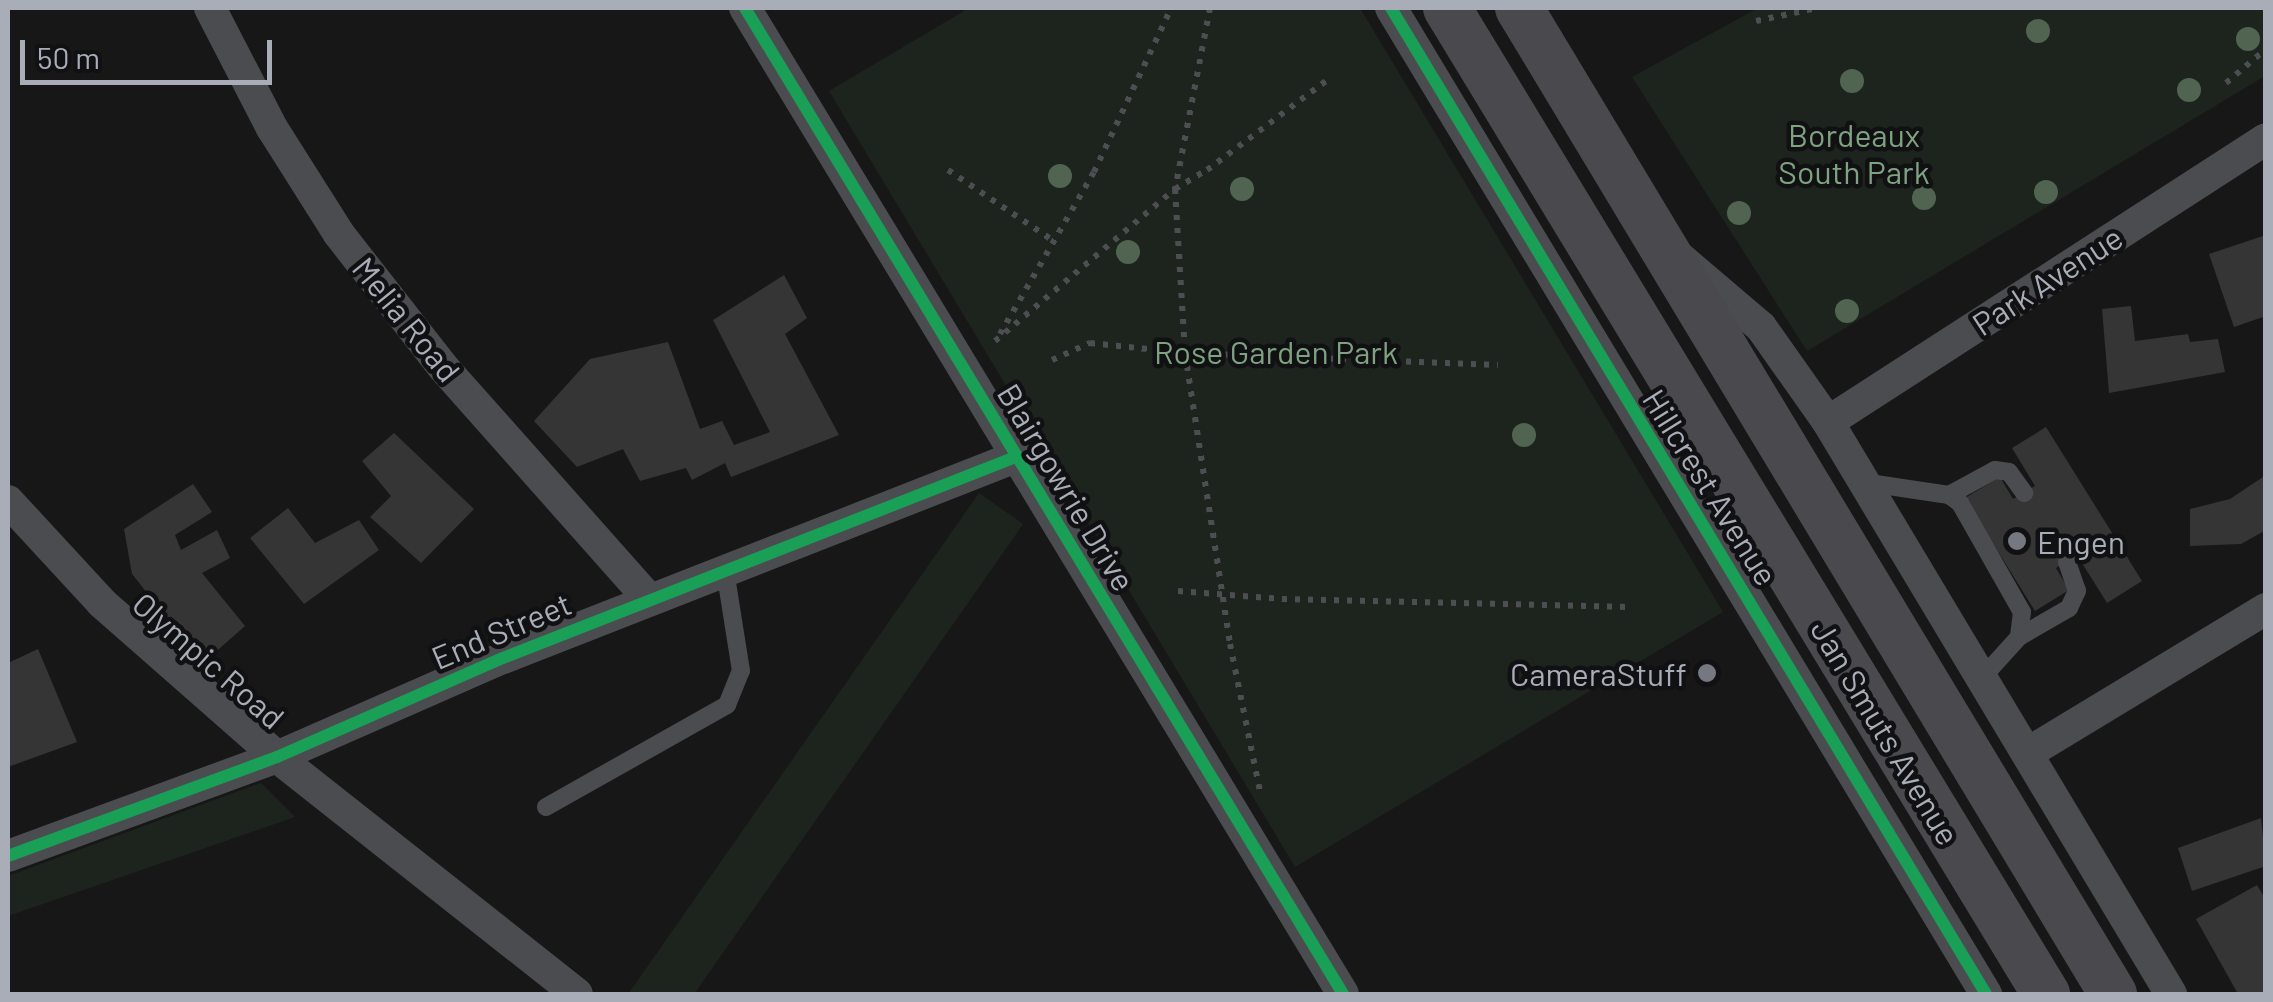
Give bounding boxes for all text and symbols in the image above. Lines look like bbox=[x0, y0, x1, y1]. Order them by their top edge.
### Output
scale bar bbox=[25, 20, 278, 82]
text: 50 m bbox=[37, 39, 100, 75]
park label: Bordeaux South Park bbox=[1778, 116, 1930, 191]
street label: Park Avenue bbox=[1965, 217, 2129, 343]
street label: Melia Road bbox=[345, 249, 469, 389]
park label: Rose Garden Park bbox=[1154, 332, 1398, 370]
street label: Blairgowrie Drive bbox=[990, 377, 1144, 597]
street label: Hillcrest Avenue bbox=[1635, 382, 1787, 592]
place label: Engen bbox=[2037, 522, 2125, 560]
marker: Engen bbox=[2006, 530, 2028, 552]
street label: End Street bbox=[426, 583, 576, 677]
street label: Olympic Road bbox=[125, 584, 293, 736]
street label: Jan Smuts Avenue bbox=[1804, 612, 1968, 852]
place label: CameraStuff bbox=[1510, 654, 1687, 692]
marker: CameraStuff bbox=[1696, 662, 1718, 684]

